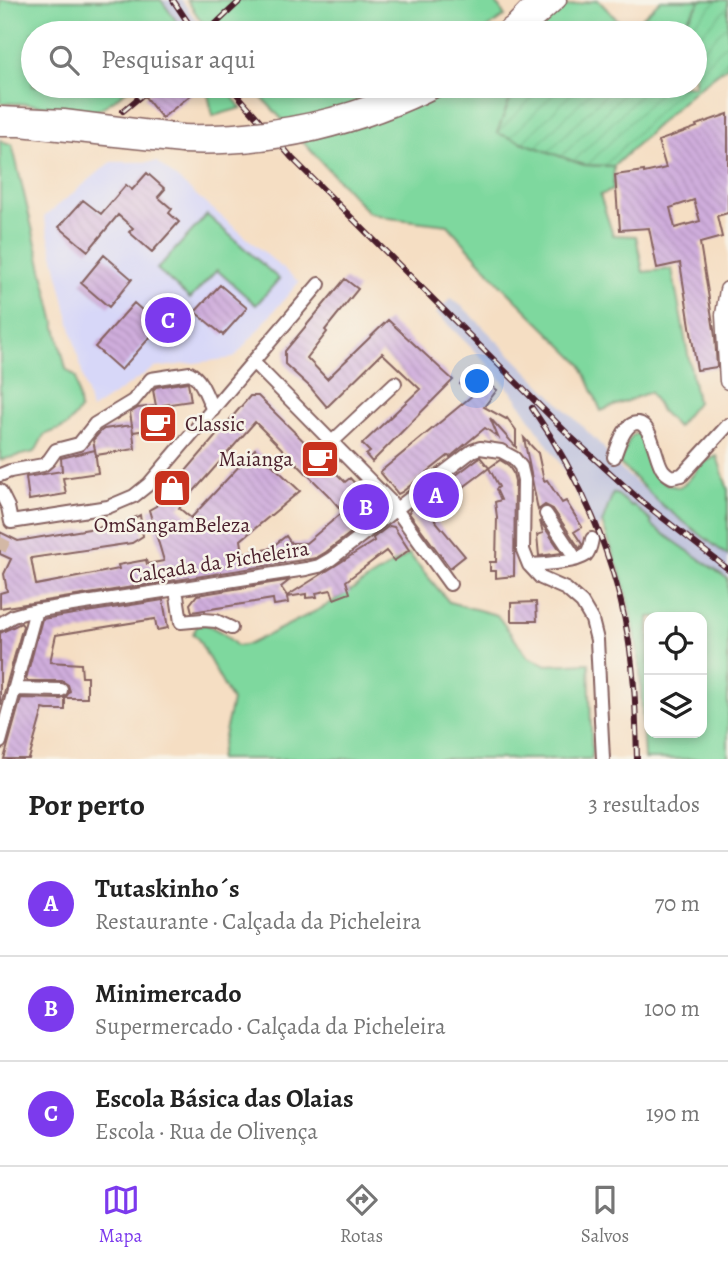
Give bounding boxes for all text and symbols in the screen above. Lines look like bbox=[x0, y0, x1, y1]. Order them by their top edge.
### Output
search box bbox=[21, 21, 707, 98]
icon: search bbox=[45, 41, 83, 79]
text: Pesquisar aqui bbox=[101, 42, 256, 77]
pin: C bbox=[145, 294, 191, 346]
your location bbox=[460, 364, 494, 398]
cafe icon: Classic bbox=[137, 403, 179, 445]
place label: Classic bbox=[185, 410, 245, 438]
cafe icon: Maianga bbox=[299, 438, 341, 480]
place label: Maianga bbox=[218, 445, 293, 473]
shop icon: OmSangamBeleza bbox=[151, 467, 193, 509]
pin: A bbox=[413, 469, 459, 521]
pin: B bbox=[343, 481, 389, 533]
place label: OmSangamBeleza bbox=[94, 511, 251, 539]
street label: Calçada da Picheleira bbox=[127, 534, 311, 590]
map controls bbox=[644, 612, 707, 738]
button: locate bbox=[644, 612, 707, 675]
button: layers bbox=[644, 675, 707, 738]
text: Por perto bbox=[28, 785, 145, 825]
text: 3 resultados bbox=[588, 789, 700, 820]
text: Tutaskinho´s bbox=[95, 871, 240, 906]
text: A bbox=[44, 888, 58, 919]
text: 70 m bbox=[654, 888, 700, 919]
text: Restaurante · Calçada da Picheleira bbox=[95, 906, 421, 937]
text: Minimercado bbox=[95, 976, 242, 1011]
text: B bbox=[44, 993, 58, 1024]
text: 100 m bbox=[644, 993, 700, 1024]
text: Supermercado · Calçada da Picheleira bbox=[95, 1011, 446, 1042]
text: Escola Básica das Olaias bbox=[95, 1081, 354, 1116]
text: C bbox=[44, 1098, 58, 1129]
text: 190 m bbox=[646, 1098, 700, 1129]
text: Escola · Rua de Olivença bbox=[95, 1116, 318, 1147]
tab: Mapa bbox=[99, 1181, 142, 1249]
tab: Rotas bbox=[340, 1181, 383, 1249]
tab: Salvos bbox=[581, 1181, 629, 1249]

